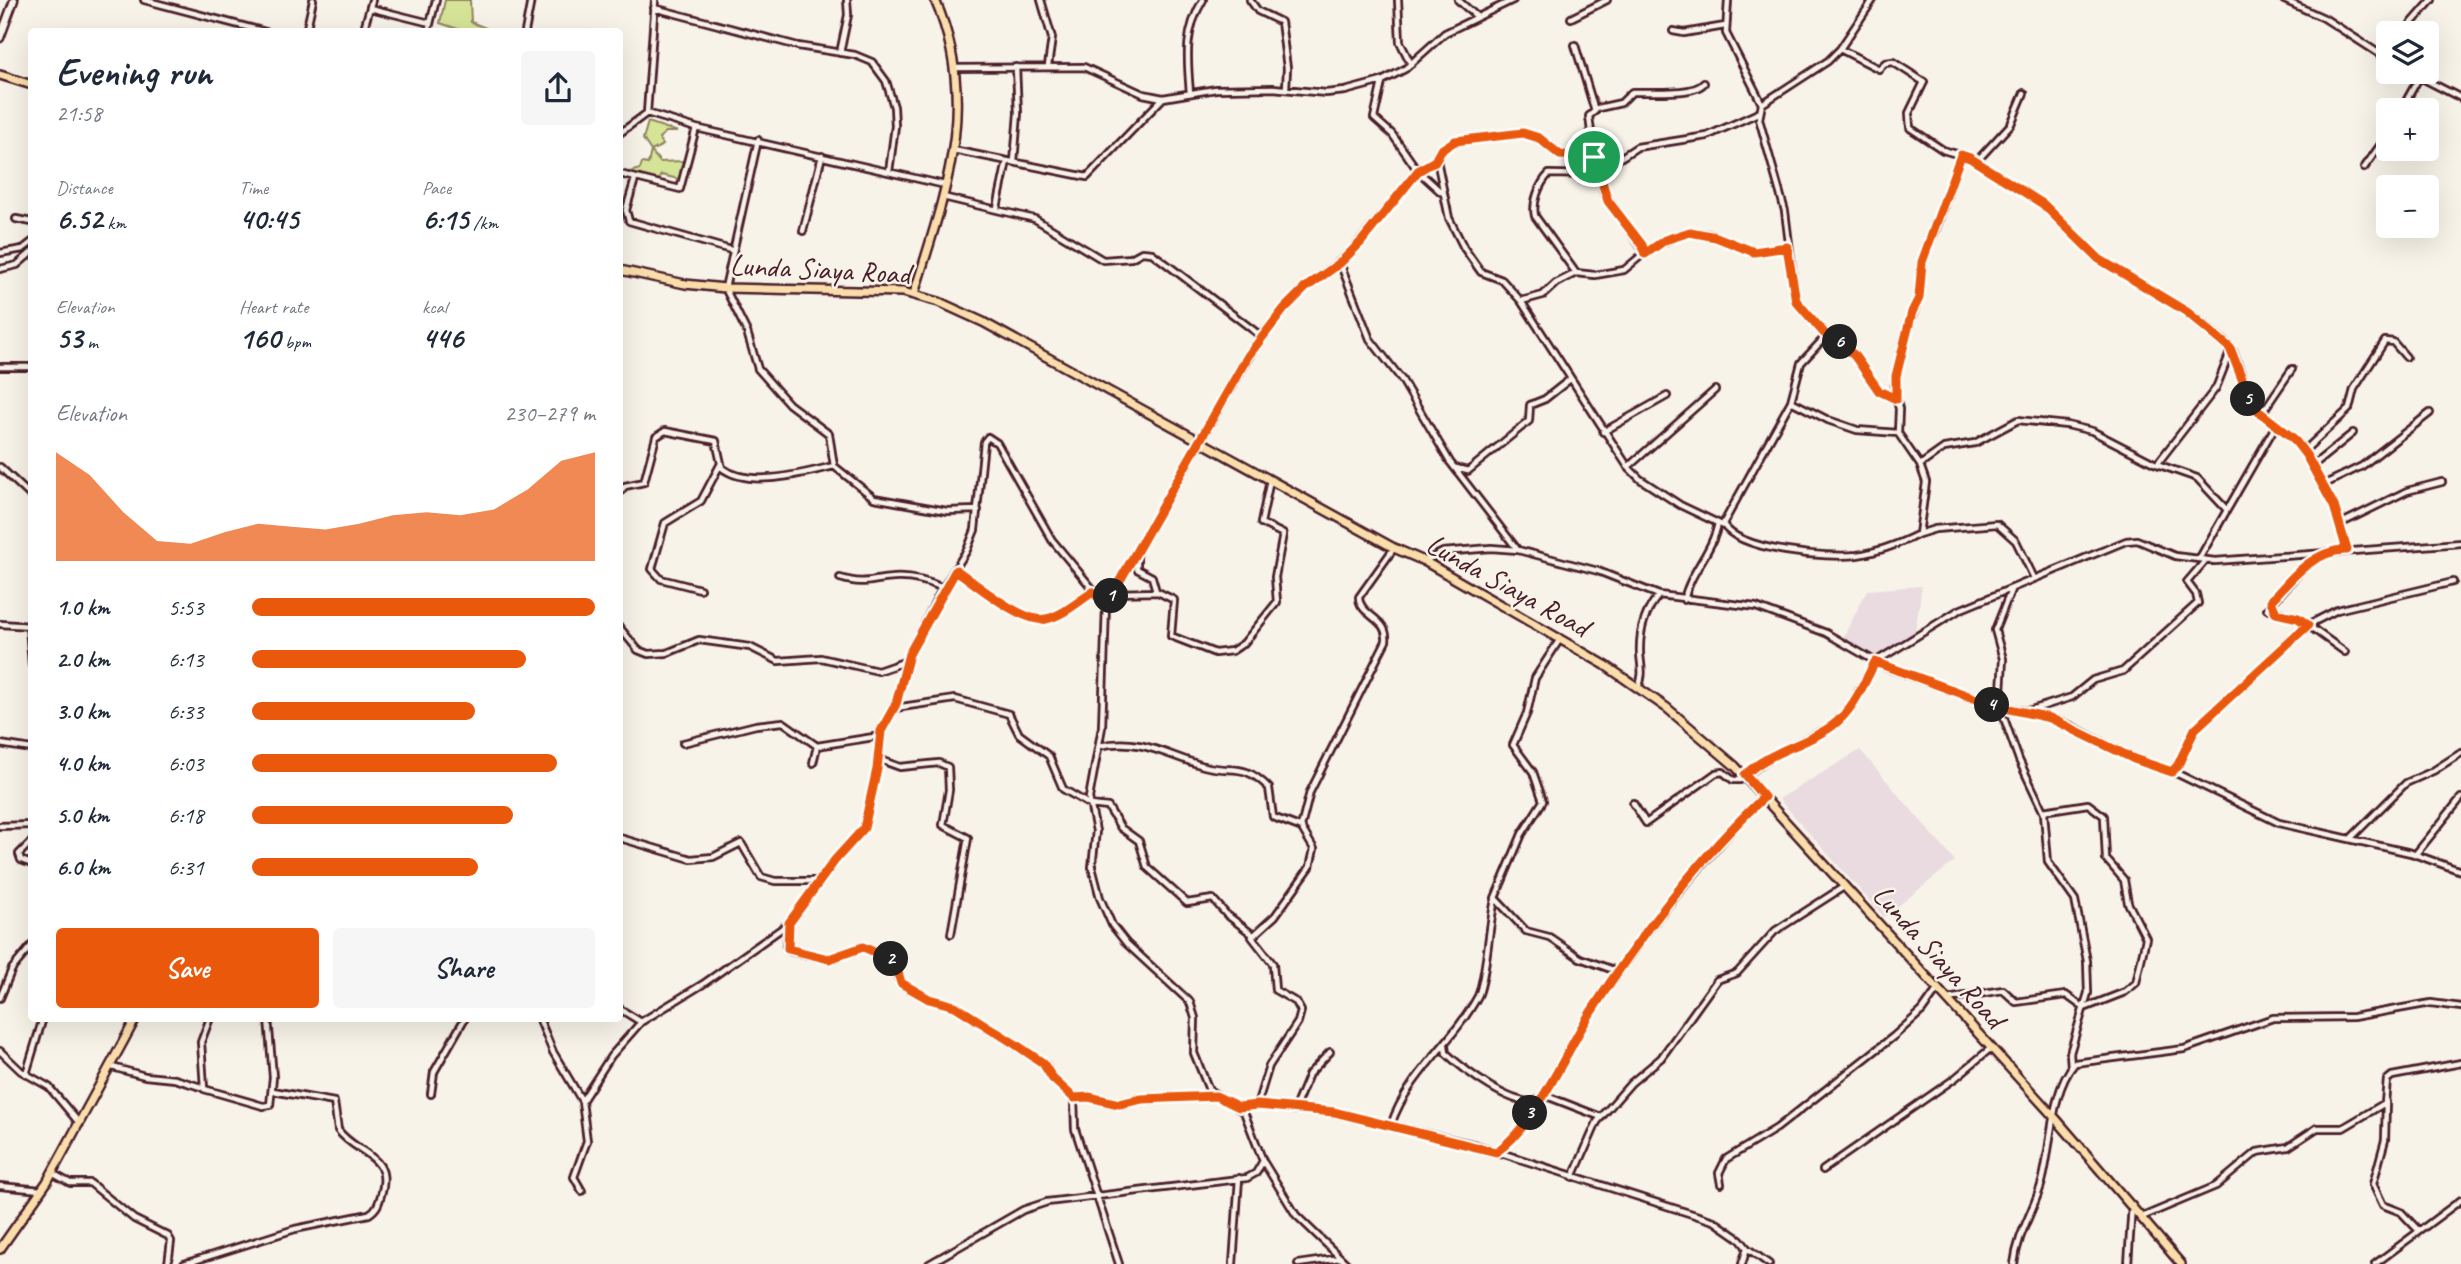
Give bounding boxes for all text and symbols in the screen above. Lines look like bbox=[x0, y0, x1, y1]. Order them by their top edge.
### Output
map controls bbox=[2376, 21, 2439, 238]
button: layers bbox=[2376, 21, 2439, 84]
text: Evening run bbox=[56, 49, 212, 96]
button: share bbox=[521, 51, 595, 125]
button: + bbox=[2376, 98, 2439, 161]
text: 21:58 bbox=[56, 99, 102, 128]
pin bbox=[1564, 127, 1624, 187]
icon: arrive bbox=[1575, 138, 1613, 176]
button: − bbox=[2376, 175, 2439, 238]
text: Distance bbox=[56, 176, 113, 200]
text: Time bbox=[239, 176, 268, 200]
text: Pace bbox=[422, 176, 451, 200]
text: 6.52 bbox=[56, 200, 103, 238]
text: 40:45 bbox=[239, 200, 298, 238]
text: 6:15 bbox=[422, 200, 469, 238]
text: km bbox=[103, 211, 126, 235]
text: /km bbox=[469, 211, 498, 235]
street label: Lunda Siaya Road bbox=[729, 245, 915, 293]
text: Elevation bbox=[56, 295, 114, 319]
text: Heart rate bbox=[239, 295, 308, 319]
text: kcal bbox=[422, 295, 447, 319]
text: 53 bbox=[56, 319, 83, 357]
text: 160 bbox=[239, 319, 280, 357]
text: 446 bbox=[422, 319, 463, 357]
pin: 6 bbox=[1822, 324, 1857, 360]
text: 6 bbox=[1835, 329, 1844, 353]
text: m bbox=[83, 330, 98, 354]
text: bpm bbox=[280, 330, 311, 354]
pin: 5 bbox=[2230, 382, 2266, 416]
text: 5 bbox=[2243, 386, 2252, 410]
text: Elevation bbox=[56, 399, 127, 428]
text: 230–279 m bbox=[504, 399, 595, 428]
street label: Lunda Siaya Road bbox=[1420, 525, 1600, 647]
pin: 1 bbox=[1094, 578, 1128, 614]
text: 1 bbox=[1106, 583, 1115, 607]
text: 1.0 km bbox=[56, 593, 110, 622]
text: 5:53 bbox=[168, 593, 204, 622]
text: 2.0 km bbox=[56, 645, 110, 674]
text: 6:13 bbox=[168, 645, 204, 674]
pin: 4 bbox=[1974, 688, 2010, 722]
text: 4 bbox=[1987, 692, 1996, 716]
text: 3.0 km bbox=[56, 697, 110, 726]
text: 6:33 bbox=[168, 697, 204, 726]
text: 4.0 km bbox=[56, 749, 110, 778]
text: 6:03 bbox=[168, 749, 204, 778]
text: 5.0 km bbox=[56, 801, 109, 830]
text: 6:18 bbox=[168, 801, 204, 830]
text: 6.0 km bbox=[56, 853, 110, 882]
text: 6:31 bbox=[168, 853, 204, 882]
street label: Lunda Siaya Road bbox=[1865, 876, 2016, 1039]
button: Save bbox=[56, 928, 319, 1008]
button: Share bbox=[333, 928, 595, 1008]
pin: 2 bbox=[874, 942, 908, 976]
text: 2 bbox=[886, 946, 895, 970]
pin: 3 bbox=[1512, 1096, 1548, 1130]
text: 3 bbox=[1525, 1100, 1534, 1124]

